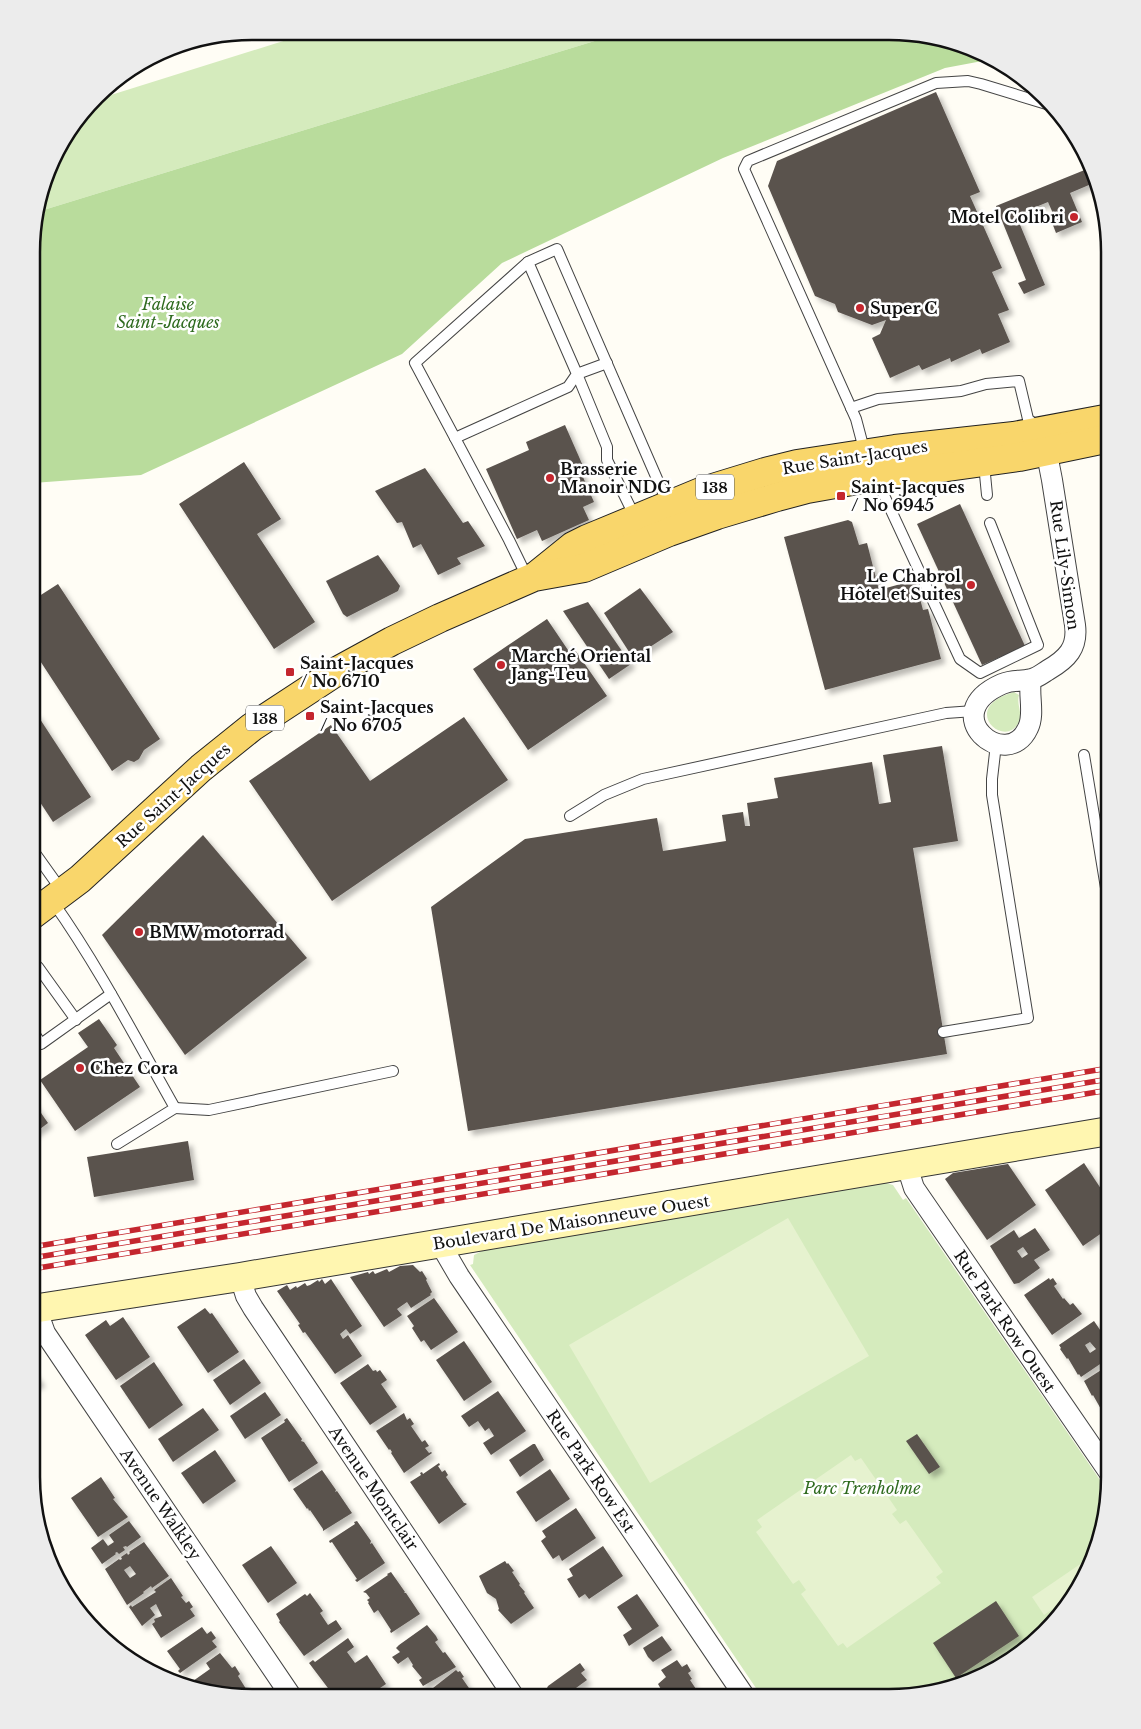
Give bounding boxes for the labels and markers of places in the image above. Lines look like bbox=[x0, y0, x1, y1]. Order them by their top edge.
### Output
place label: Motel Colibri bbox=[950, 207, 1064, 227]
marker: Motel Colibri bbox=[1068, 211, 1080, 223]
place label: Super C bbox=[870, 298, 938, 318]
marker: Super C bbox=[854, 302, 866, 314]
place label: Brasserie Manoir NDG bbox=[560, 459, 671, 497]
marker: Brasserie Manoir NDG bbox=[544, 472, 556, 484]
place label: Saint-Jacques / No 6945 bbox=[851, 477, 965, 515]
marker: Saint-Jacques / No 6945 bbox=[835, 490, 847, 502]
place label: Le Chabrol Hôtel et Suites bbox=[840, 566, 961, 604]
marker: Le Chabrol Hôtel et Suites bbox=[965, 579, 977, 591]
place label: Marché Oriental Jang-Teu bbox=[508, 646, 652, 684]
place label: Saint-Jacques / No 6710 bbox=[300, 653, 414, 691]
marker: Marché Oriental Jang-Teu bbox=[495, 659, 507, 671]
marker: Saint-Jacques / No 6710 bbox=[284, 666, 296, 678]
place label: Saint-Jacques / No 6705 bbox=[320, 697, 434, 735]
marker: Saint-Jacques / No 6705 bbox=[304, 710, 316, 722]
place label: BMW motorrad bbox=[149, 922, 284, 942]
marker: BMW motorrad bbox=[133, 926, 145, 938]
place label: Chez Cora bbox=[90, 1058, 178, 1078]
marker: Chez Cora bbox=[74, 1062, 86, 1074]

